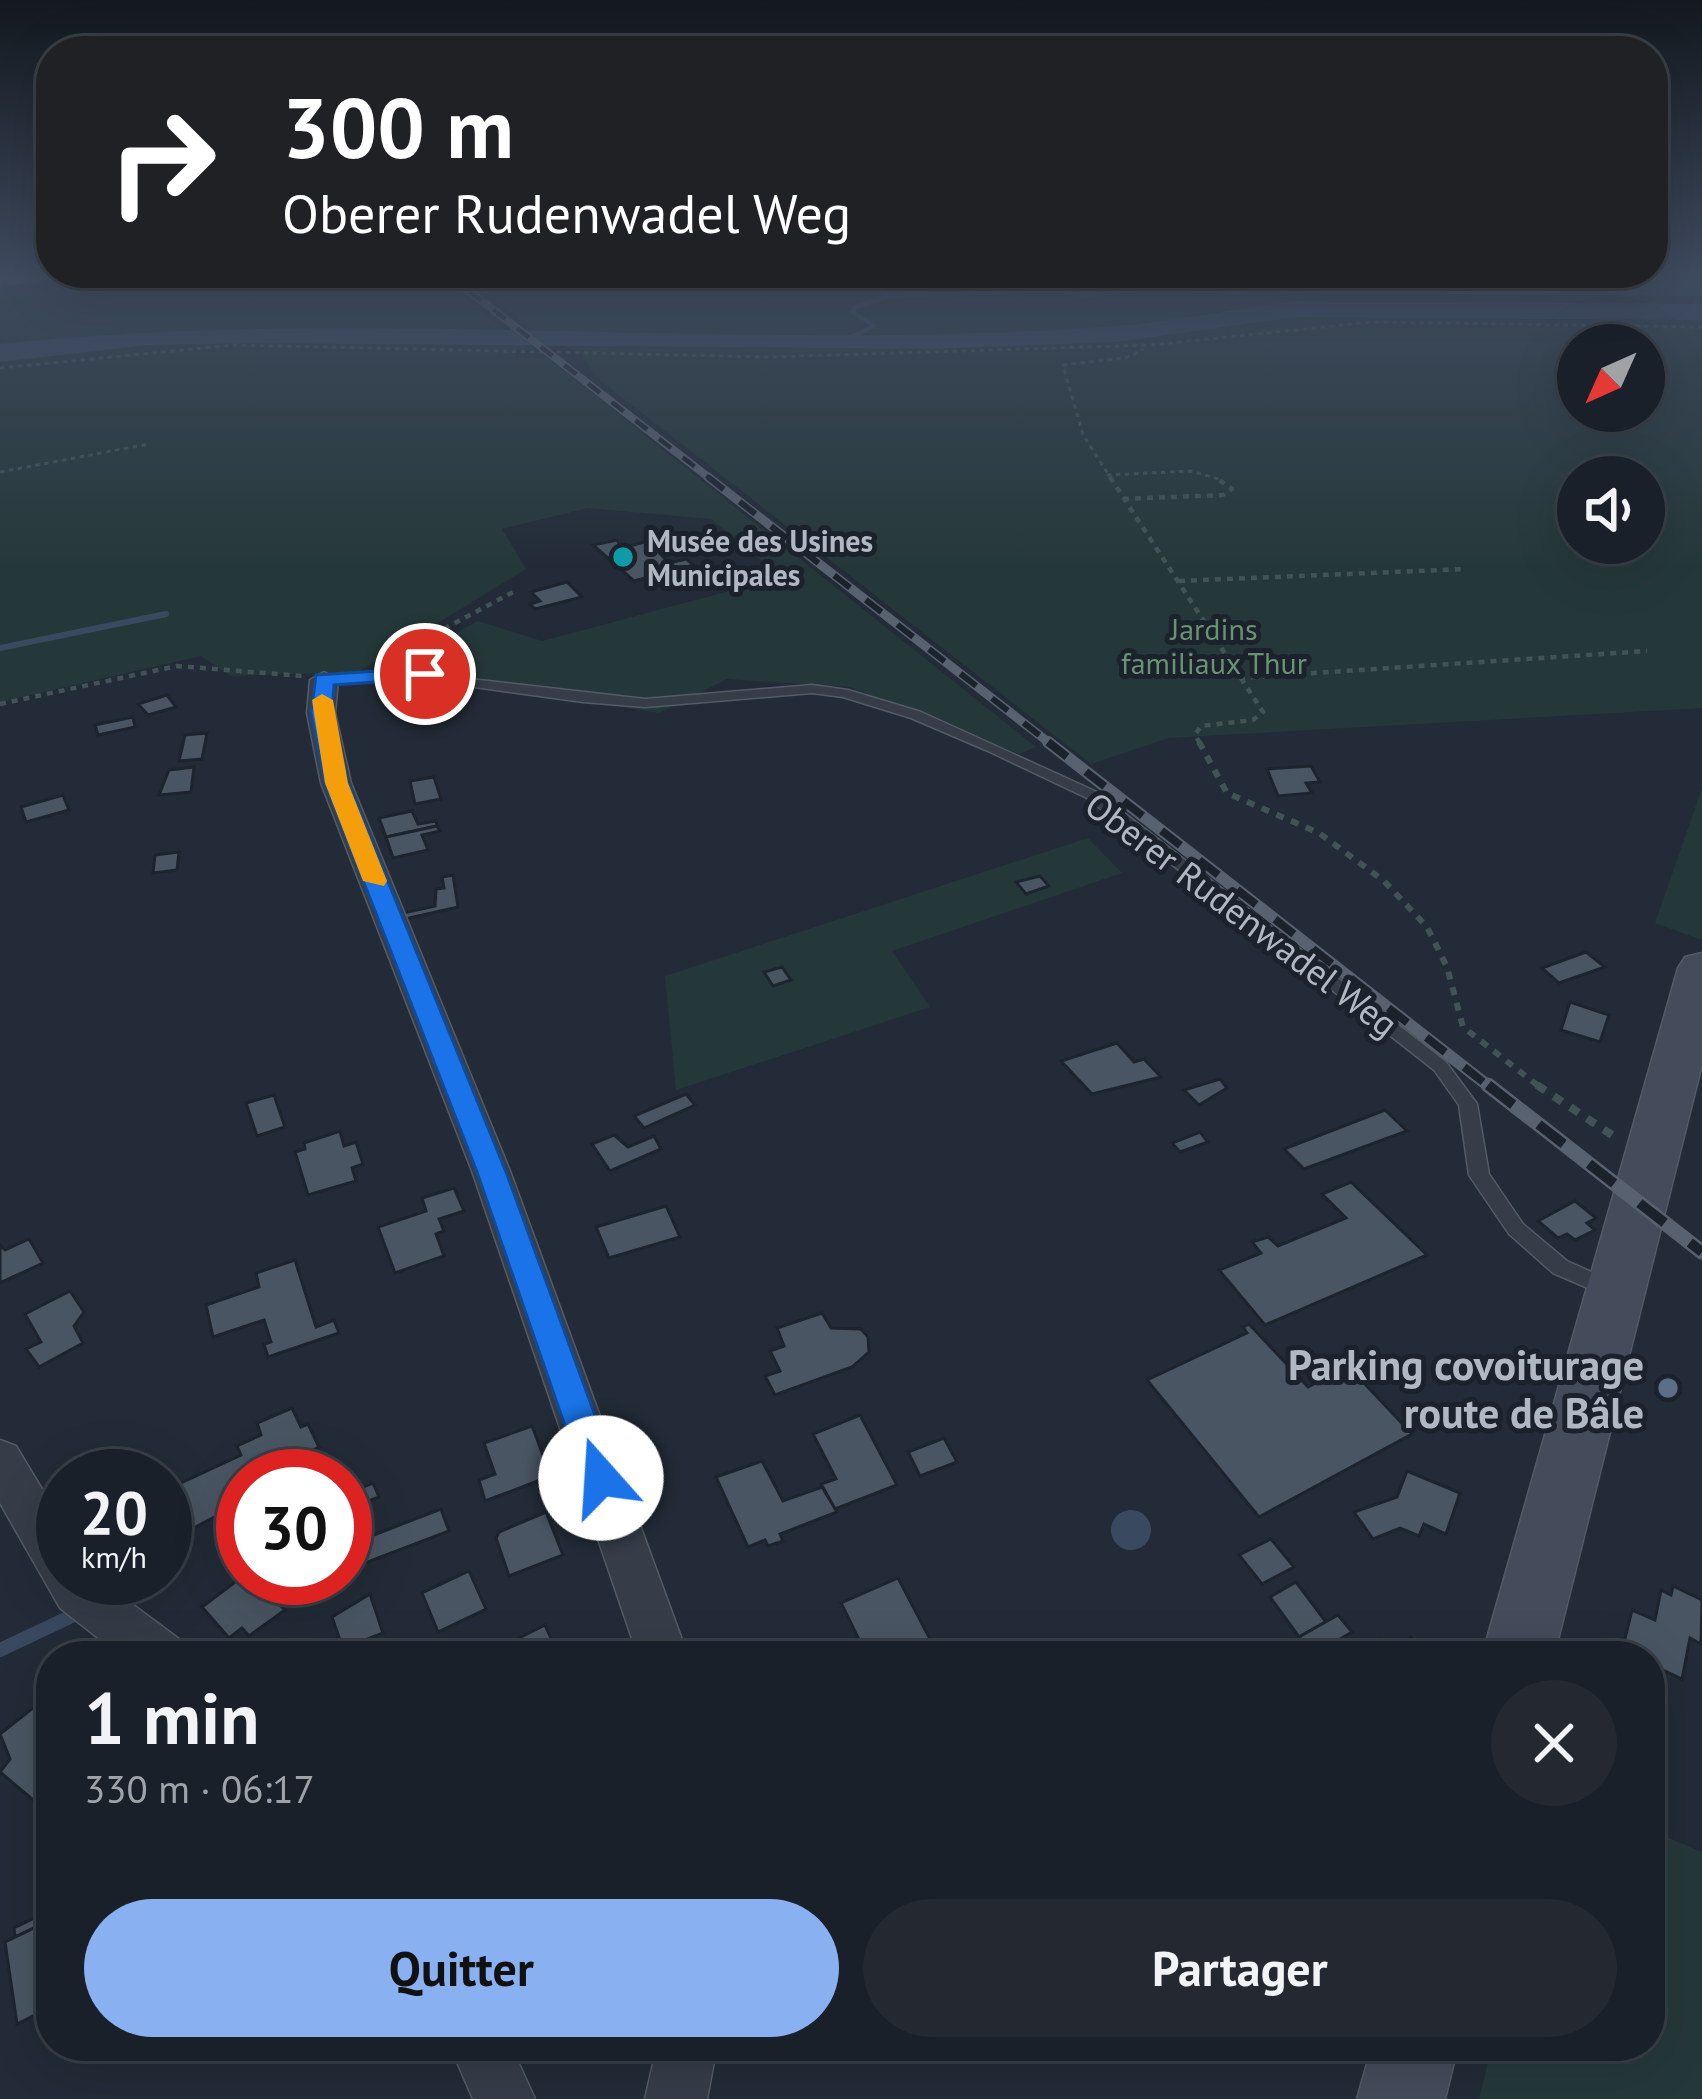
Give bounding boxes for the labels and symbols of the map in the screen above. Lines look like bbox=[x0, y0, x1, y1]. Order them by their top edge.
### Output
north arrow bbox=[1557, 324, 1665, 432]
place label: Musée des Usines Municipales bbox=[647, 521, 873, 594]
marker: Musée des Usines Municipales bbox=[610, 544, 636, 570]
park label: Jardins familiaux Thur bbox=[1121, 609, 1307, 682]
pin bbox=[374, 623, 476, 725]
street label: Oberer Rudenwadel Weg bbox=[1076, 781, 1408, 1047]
place label: Parking covoiturage route de Bâle bbox=[1288, 1337, 1644, 1440]
marker: Parking covoiturage route de Bâle bbox=[1655, 1375, 1681, 1401]
position arrow bbox=[538, 1415, 664, 1541]
speed limit sign: 30 bbox=[216, 1449, 372, 1605]

